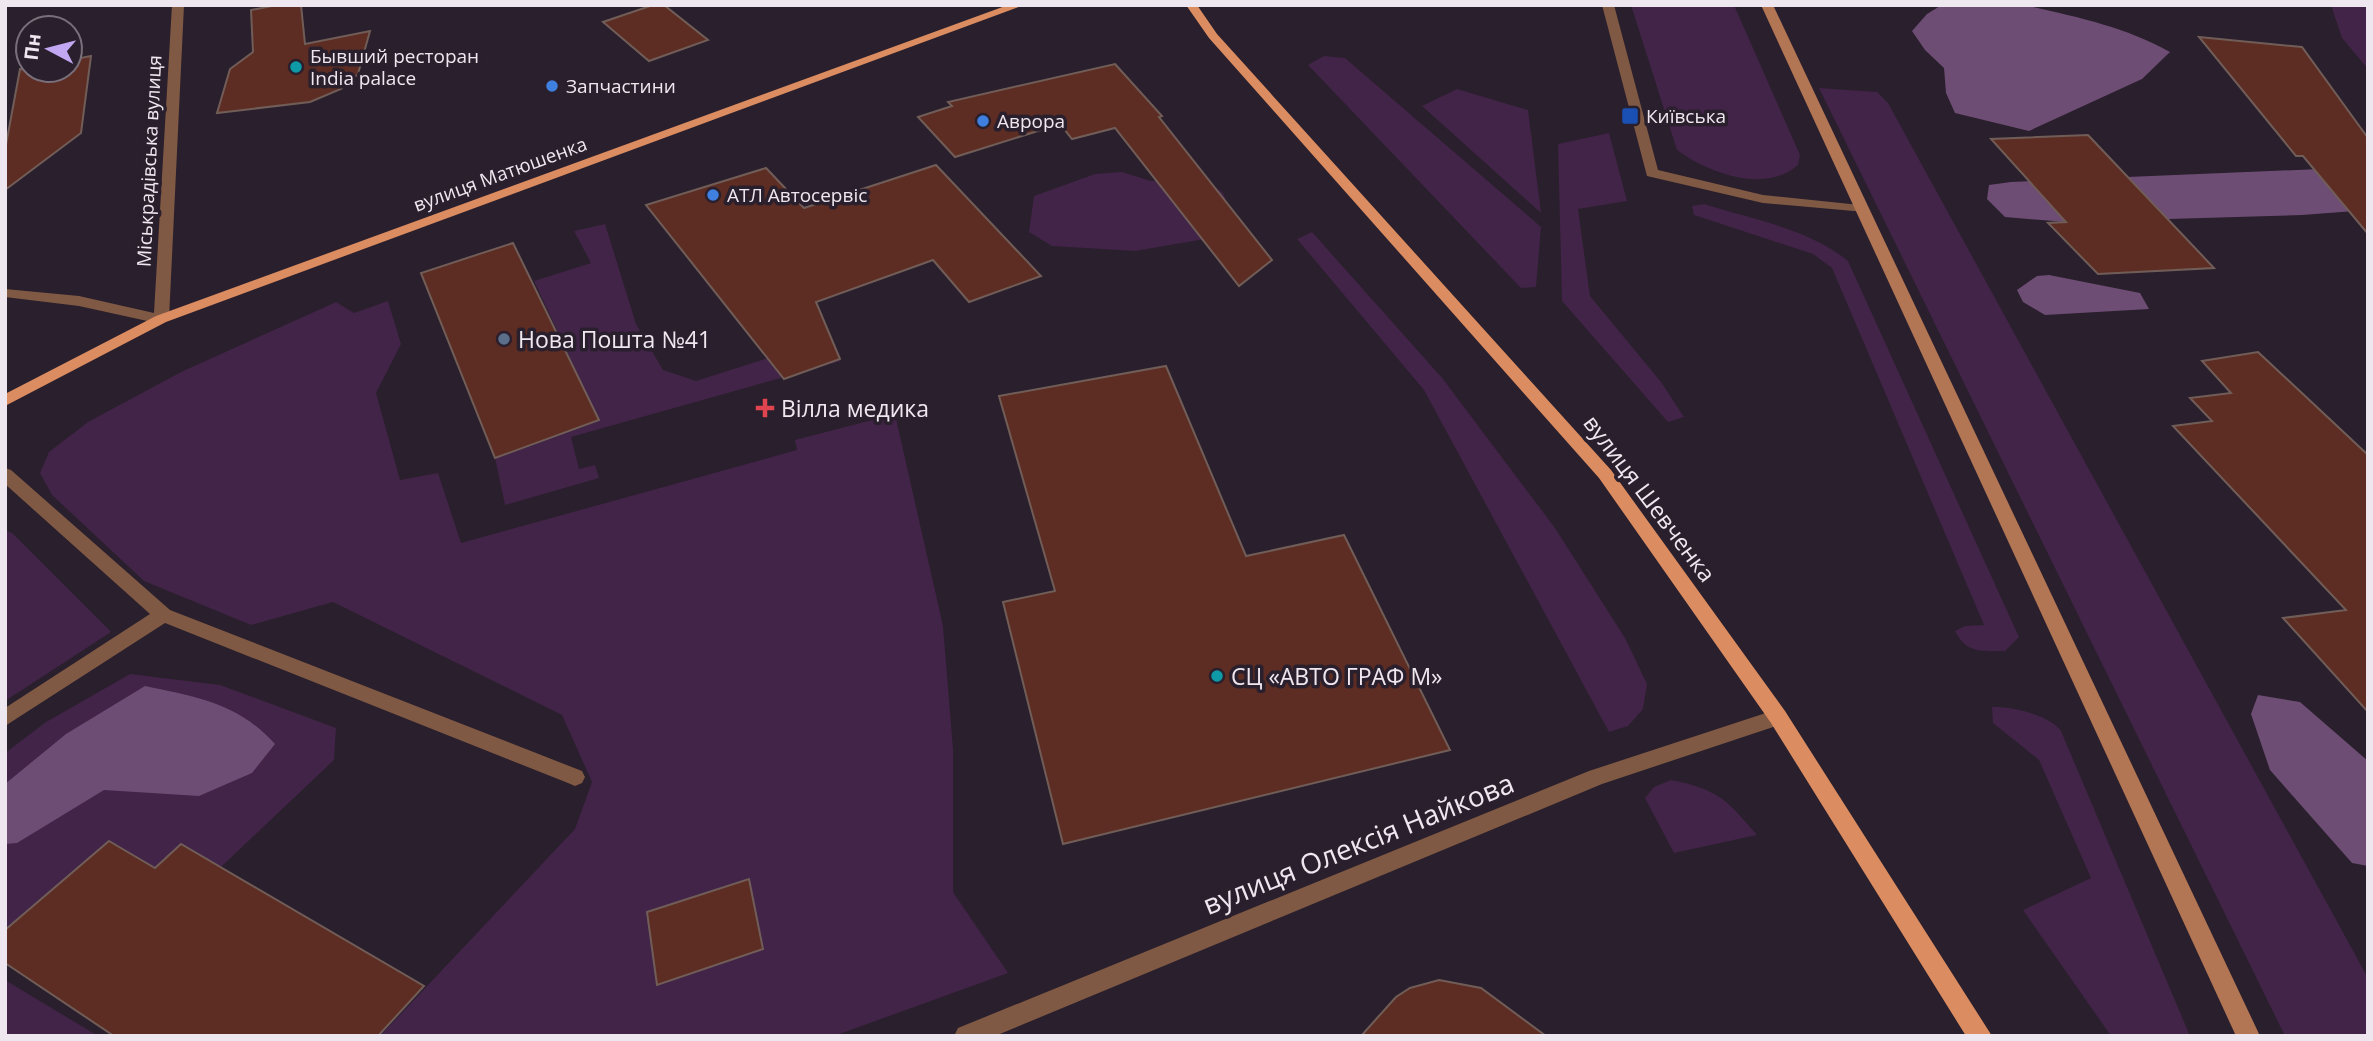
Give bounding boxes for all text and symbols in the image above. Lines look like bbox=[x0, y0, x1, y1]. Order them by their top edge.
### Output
north arrow bbox=[14, 14, 84, 84]
text: Пн bbox=[18, 32, 47, 62]
place label: Бывший ресторан India palace bbox=[310, 43, 479, 91]
street label: Міськрадівська вулиця bbox=[130, 54, 168, 268]
marker: Бывший ресторан India palace bbox=[288, 59, 304, 75]
place label: Запчастини bbox=[566, 73, 676, 99]
marker: Запчастини bbox=[544, 78, 560, 94]
place label: Київська bbox=[1646, 103, 1726, 129]
marker: Київська bbox=[1620, 106, 1640, 126]
place label: Аврора bbox=[997, 108, 1065, 134]
marker: Аврора bbox=[975, 113, 991, 129]
street label: вулиця Матюшенка bbox=[410, 130, 590, 218]
place label: АТЛ Автосервіс bbox=[727, 182, 867, 208]
marker: АТЛ Автосервіс bbox=[705, 187, 721, 203]
place label: Нова Пошта №41 bbox=[518, 323, 711, 355]
marker: Нова Пошта №41 bbox=[496, 331, 512, 347]
place label: Вілла медика bbox=[781, 392, 929, 424]
marker: Вілла медика bbox=[755, 398, 775, 418]
street label: вулиця Шевченка bbox=[1577, 408, 1723, 588]
place label: СЦ «АВТО ГРАФ М» bbox=[1231, 660, 1442, 692]
marker: СЦ «АВТО ГРАФ М» bbox=[1209, 668, 1225, 684]
street label: вулиця Олексія Найкова bbox=[1197, 763, 1519, 923]

